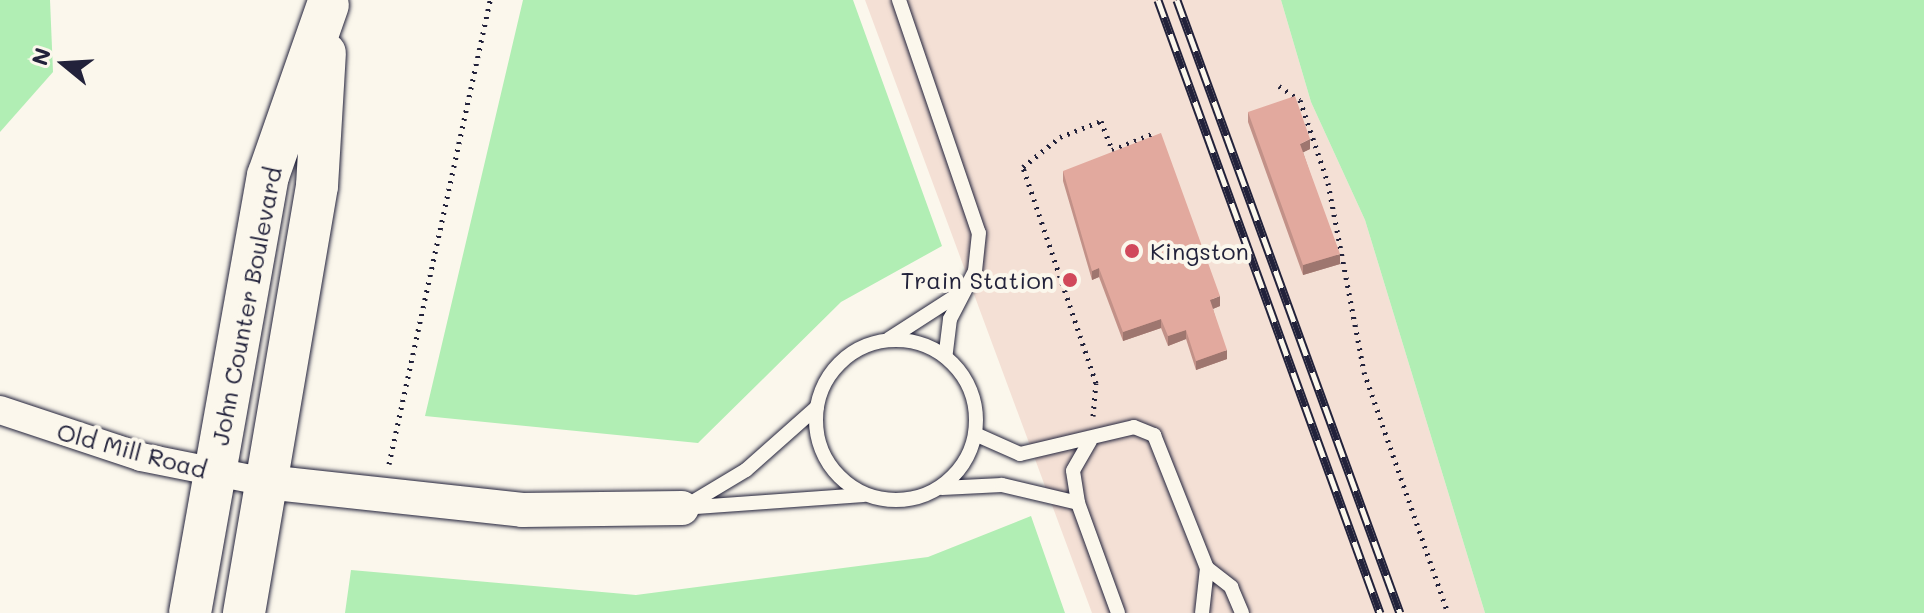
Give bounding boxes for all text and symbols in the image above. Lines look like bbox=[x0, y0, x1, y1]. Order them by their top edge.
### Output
north arrow bbox=[24, 24, 104, 104]
text: N bbox=[24, 44, 57, 69]
street label: John Counter Boulevard bbox=[205, 164, 287, 448]
place label: Kingston bbox=[1150, 237, 1249, 265]
marker: Kingston bbox=[1121, 240, 1143, 262]
place label: Train Station bbox=[901, 266, 1054, 294]
marker: Train Station bbox=[1061, 271, 1079, 289]
street label: Old Mill Road bbox=[54, 416, 210, 484]

